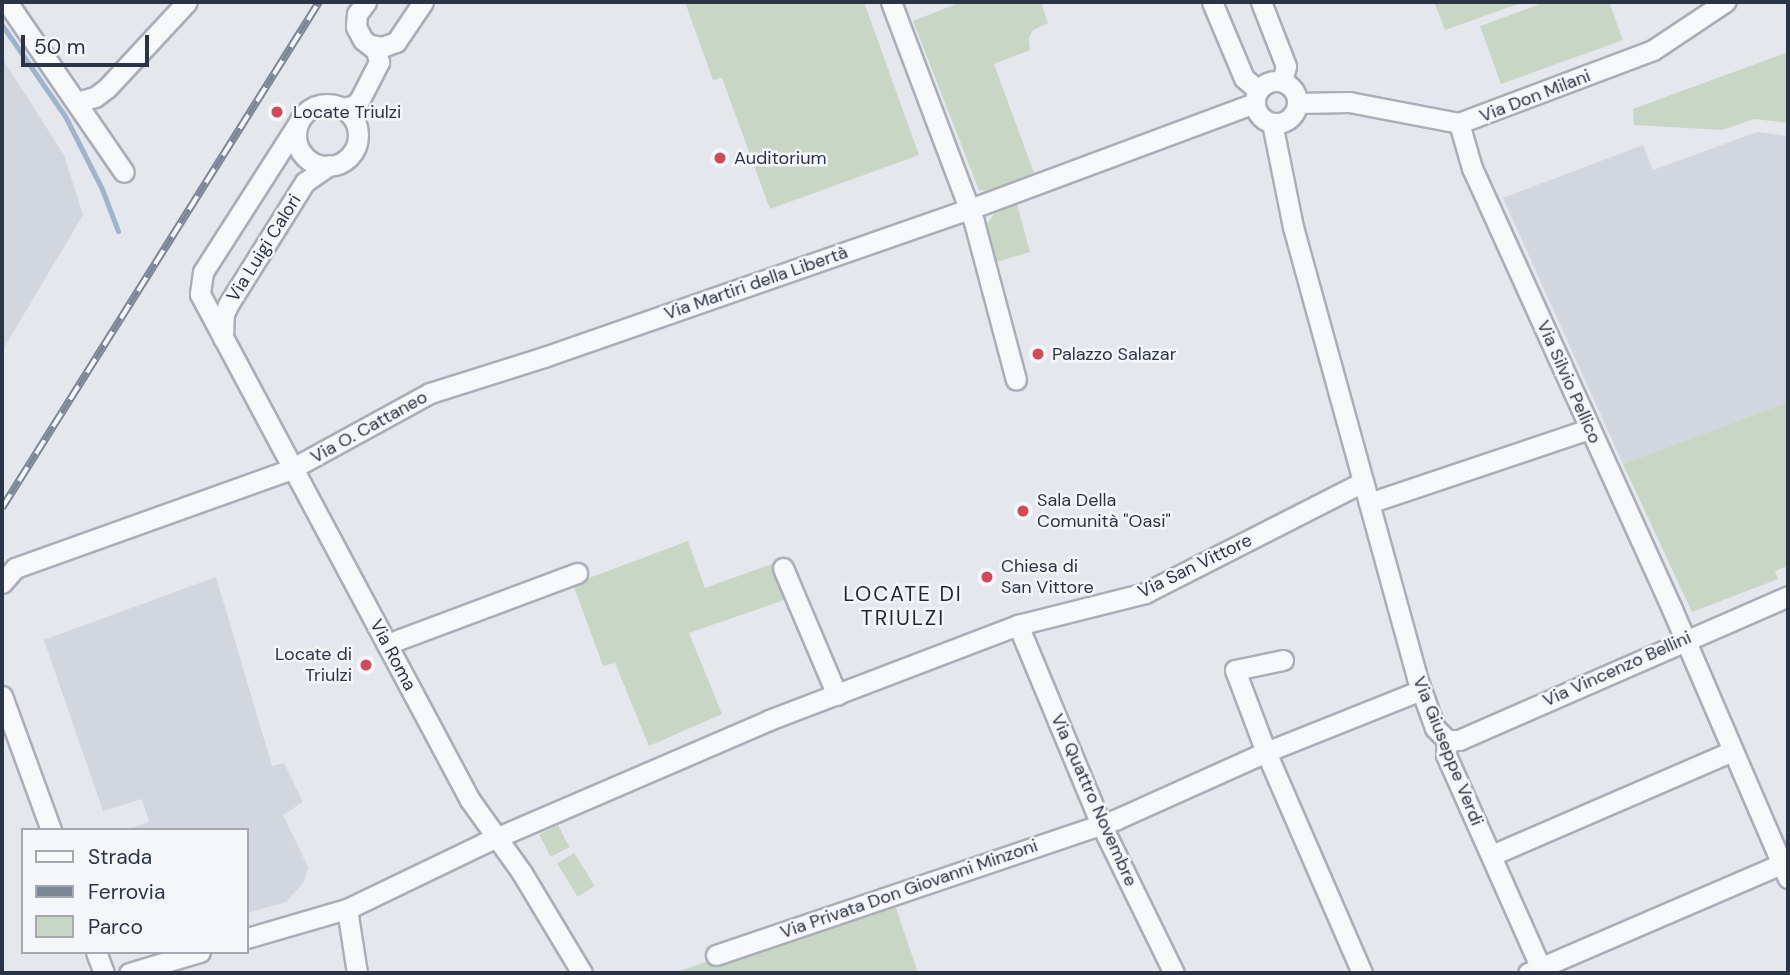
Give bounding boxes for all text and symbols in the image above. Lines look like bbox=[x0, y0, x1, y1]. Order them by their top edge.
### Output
scale bar bbox=[24, 21, 152, 65]
text: 50 m bbox=[34, 33, 85, 61]
street label: Via Don Milani bbox=[1476, 65, 1594, 127]
place label: Locate Triulzi bbox=[293, 101, 401, 123]
marker: Locate Triulzi bbox=[267, 102, 287, 122]
place label: Auditorium bbox=[734, 147, 826, 169]
marker: Auditorium bbox=[712, 150, 728, 166]
street label: Via Luigi Calori bbox=[222, 190, 306, 306]
street label: Via Martiri della Libertà bbox=[661, 241, 851, 325]
street label: Via Silvio Pellico bbox=[1532, 317, 1606, 447]
place label: Palazzo Salazar bbox=[1052, 343, 1176, 365]
marker: Palazzo Salazar bbox=[1030, 346, 1046, 362]
street label: Via O. Cattaneo bbox=[307, 386, 431, 468]
place label: Sala Della Comunità "Oasi" bbox=[1037, 490, 1171, 532]
marker: Sala Della Comunità "Oasi" bbox=[1015, 503, 1031, 519]
street label: Via San Vittore bbox=[1135, 529, 1255, 603]
place label: Chiesa di San Vittore bbox=[1001, 556, 1094, 598]
marker: Chiesa di San Vittore bbox=[979, 569, 995, 585]
district label: LOCATE DI TRIULZI bbox=[844, 581, 962, 631]
street label: Via Roma bbox=[365, 616, 421, 694]
street label: Via Vincenzo Bellini bbox=[1539, 627, 1695, 711]
place label: Locate di Triulzi bbox=[275, 644, 352, 686]
marker: Locate di Triulzi bbox=[358, 657, 374, 673]
street label: Via Giuseppe Verdi bbox=[1408, 673, 1488, 829]
street label: Via Quattro Novembre bbox=[1046, 710, 1142, 890]
legend bbox=[21, 828, 248, 954]
street label: Via Privata Don Giovanni Minzoni bbox=[777, 835, 1041, 943]
text: Strada bbox=[88, 843, 152, 871]
text: Ferrovia bbox=[88, 878, 165, 906]
text: Parco bbox=[88, 913, 143, 941]

